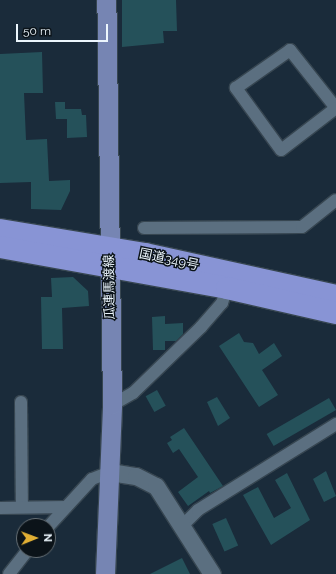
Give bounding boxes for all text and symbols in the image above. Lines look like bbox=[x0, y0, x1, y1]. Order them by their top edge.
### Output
scale bar bbox=[18, 16, 110, 42]
text: 50 m bbox=[23, 24, 51, 38]
street label: 国道349号 bbox=[138, 246, 200, 274]
street label: 瓜連馬渡線 bbox=[102, 254, 118, 320]
north arrow bbox=[16, 518, 56, 558]
text: N bbox=[41, 533, 54, 542]

